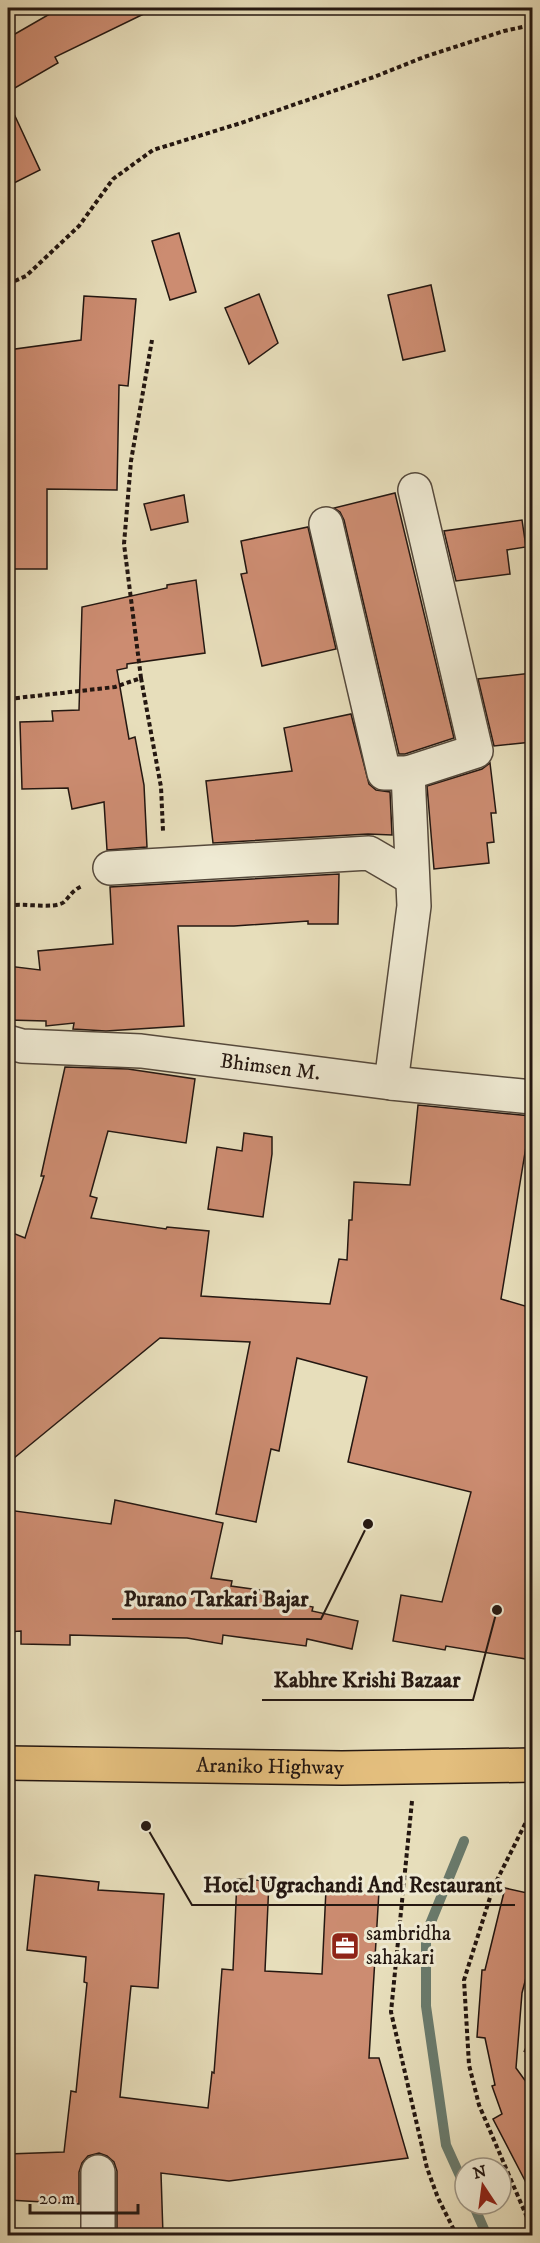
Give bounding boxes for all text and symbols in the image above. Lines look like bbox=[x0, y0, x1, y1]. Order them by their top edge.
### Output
street label: Bhimsen M. bbox=[219, 1048, 322, 1087]
callout: Purano Tarkari Bajar bbox=[112, 1579, 321, 1619]
text: Purano Tarkari Bajar bbox=[124, 1586, 309, 1614]
callout: Kabhre Krishi Bazaar bbox=[262, 1660, 473, 1700]
text: Kabhre Krishi Bazaar bbox=[274, 1667, 461, 1694]
street label: Araniko Highway bbox=[196, 1753, 345, 1781]
callout: Hotel Ugrachandi And Restaurant bbox=[192, 1865, 515, 1905]
text: Hotel Ugrachandi And Restaurant bbox=[203, 1872, 503, 1899]
place label: sambridha sahakari bbox=[366, 1921, 451, 1971]
office icon: sambridha sahakari bbox=[329, 1930, 361, 1962]
north arrow bbox=[453, 2156, 513, 2216]
text: N bbox=[471, 2161, 489, 2184]
scale bar bbox=[30, 2177, 138, 2215]
text: 20 m bbox=[39, 2188, 75, 2210]

